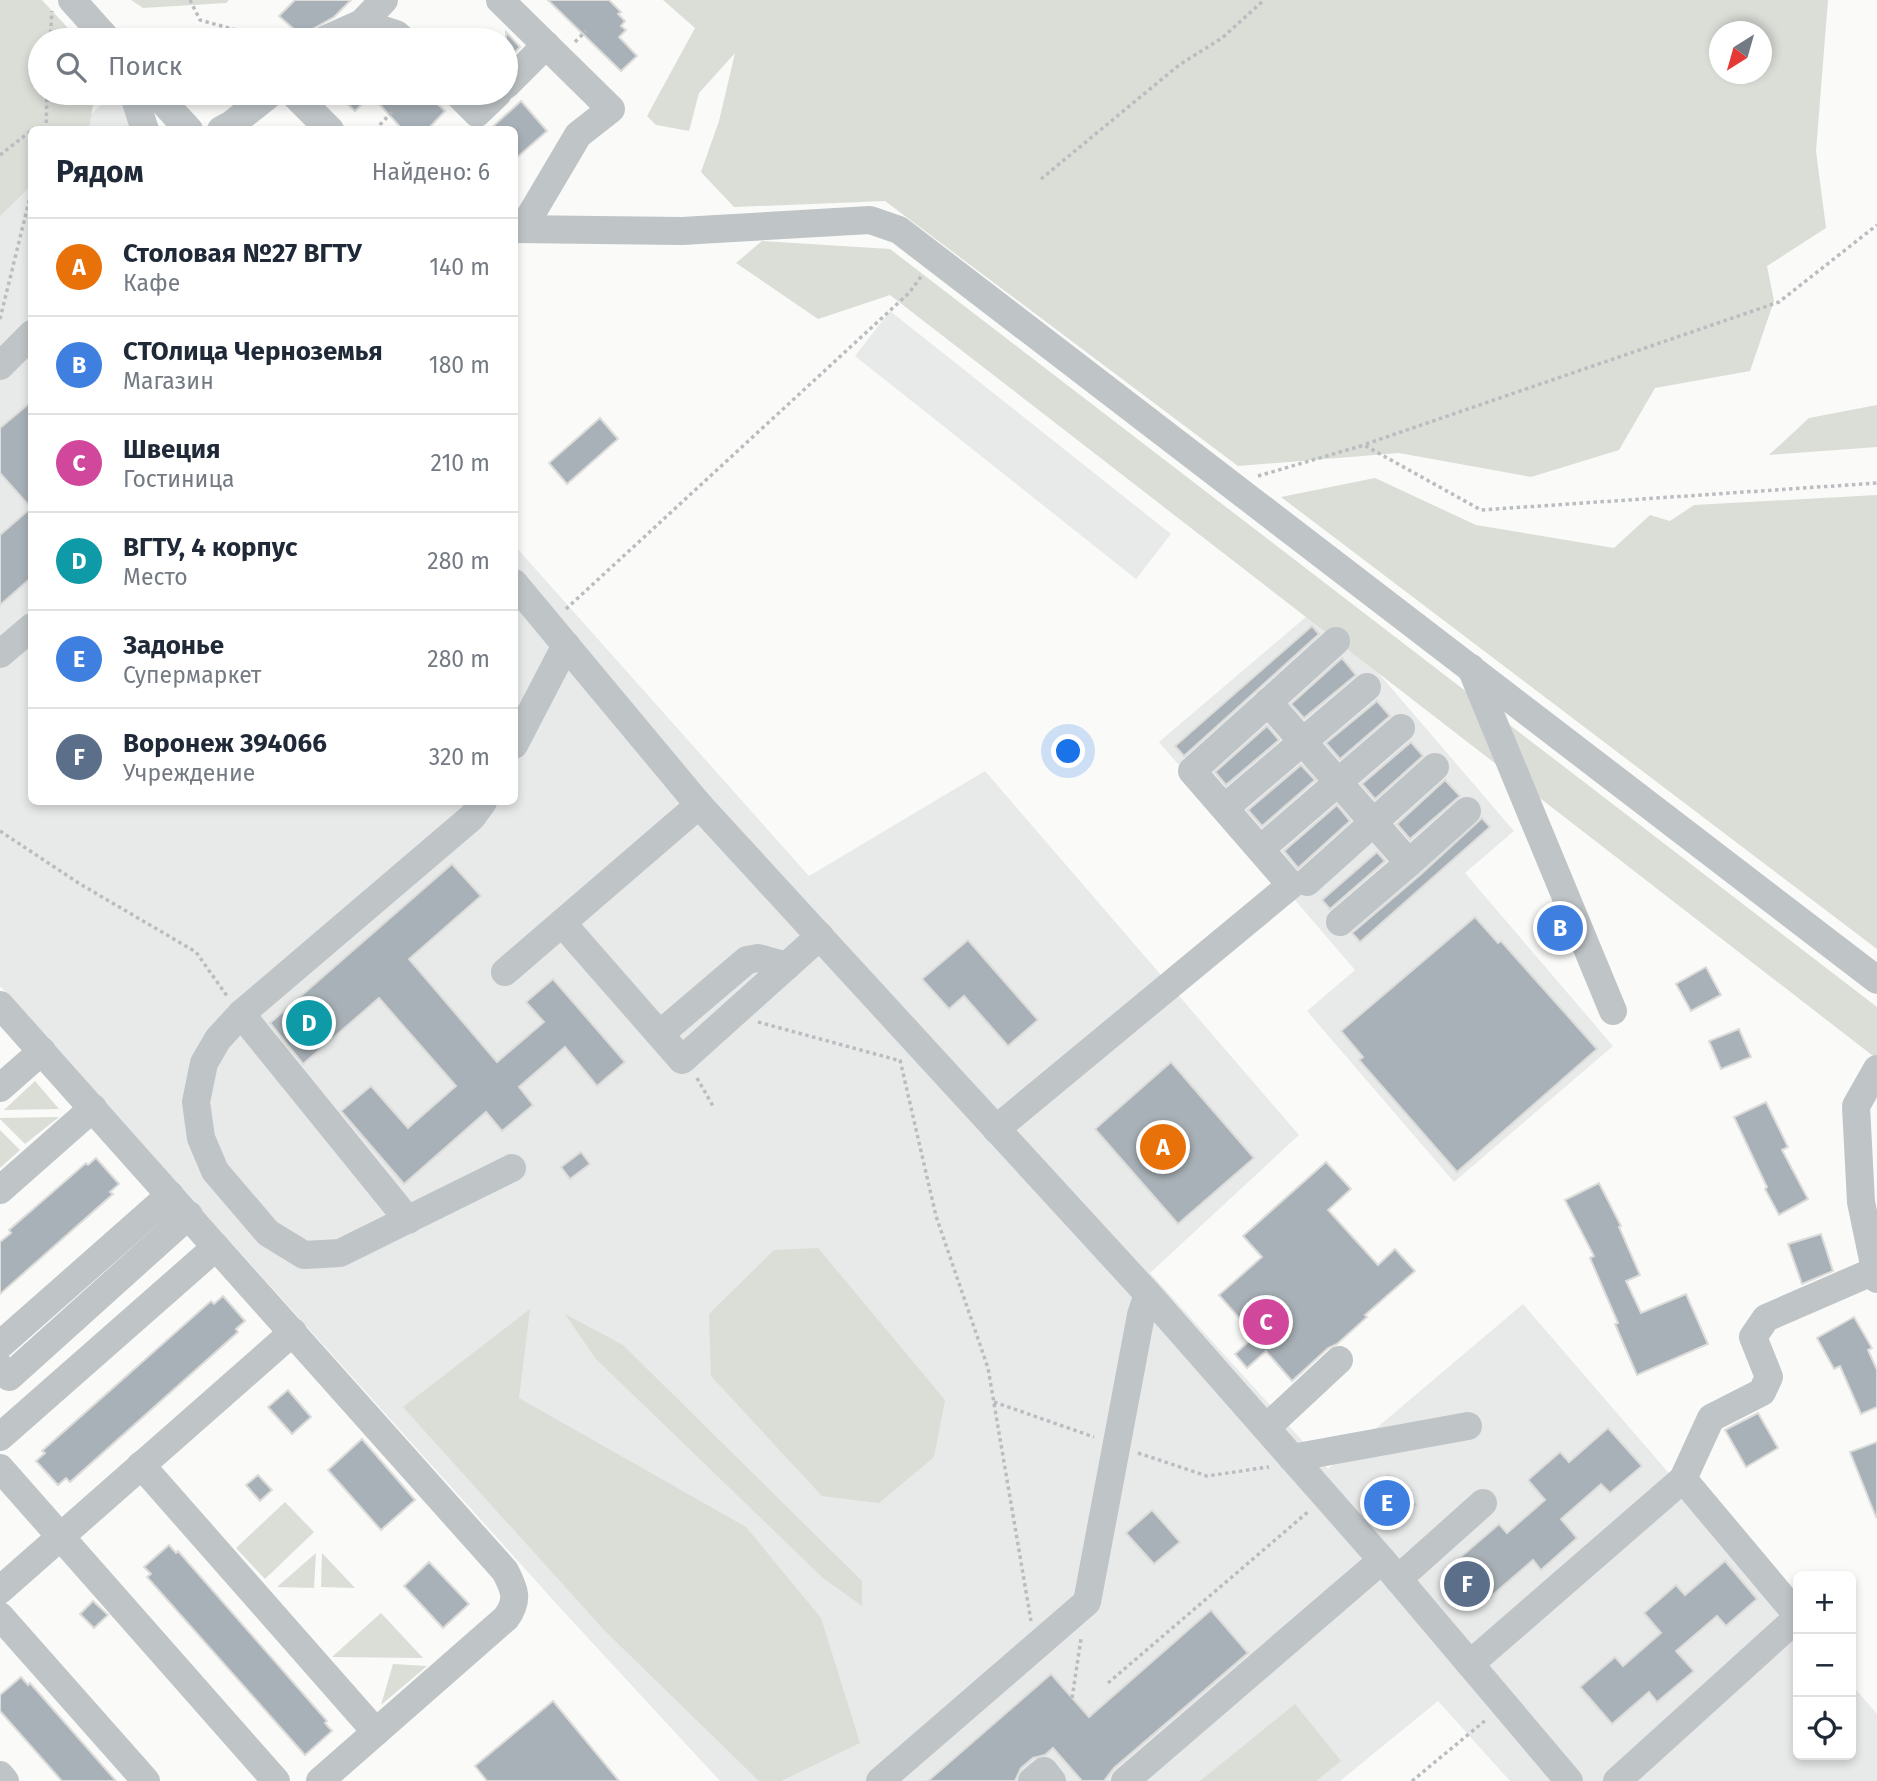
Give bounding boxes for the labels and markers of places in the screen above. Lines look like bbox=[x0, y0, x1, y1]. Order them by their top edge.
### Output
pin: B bbox=[1537, 902, 1583, 954]
pin: D bbox=[286, 997, 332, 1049]
pin: A bbox=[1140, 1121, 1186, 1173]
pin: C bbox=[1243, 1296, 1289, 1348]
pin: E bbox=[1364, 1477, 1410, 1529]
pin: F bbox=[1444, 1558, 1490, 1610]

